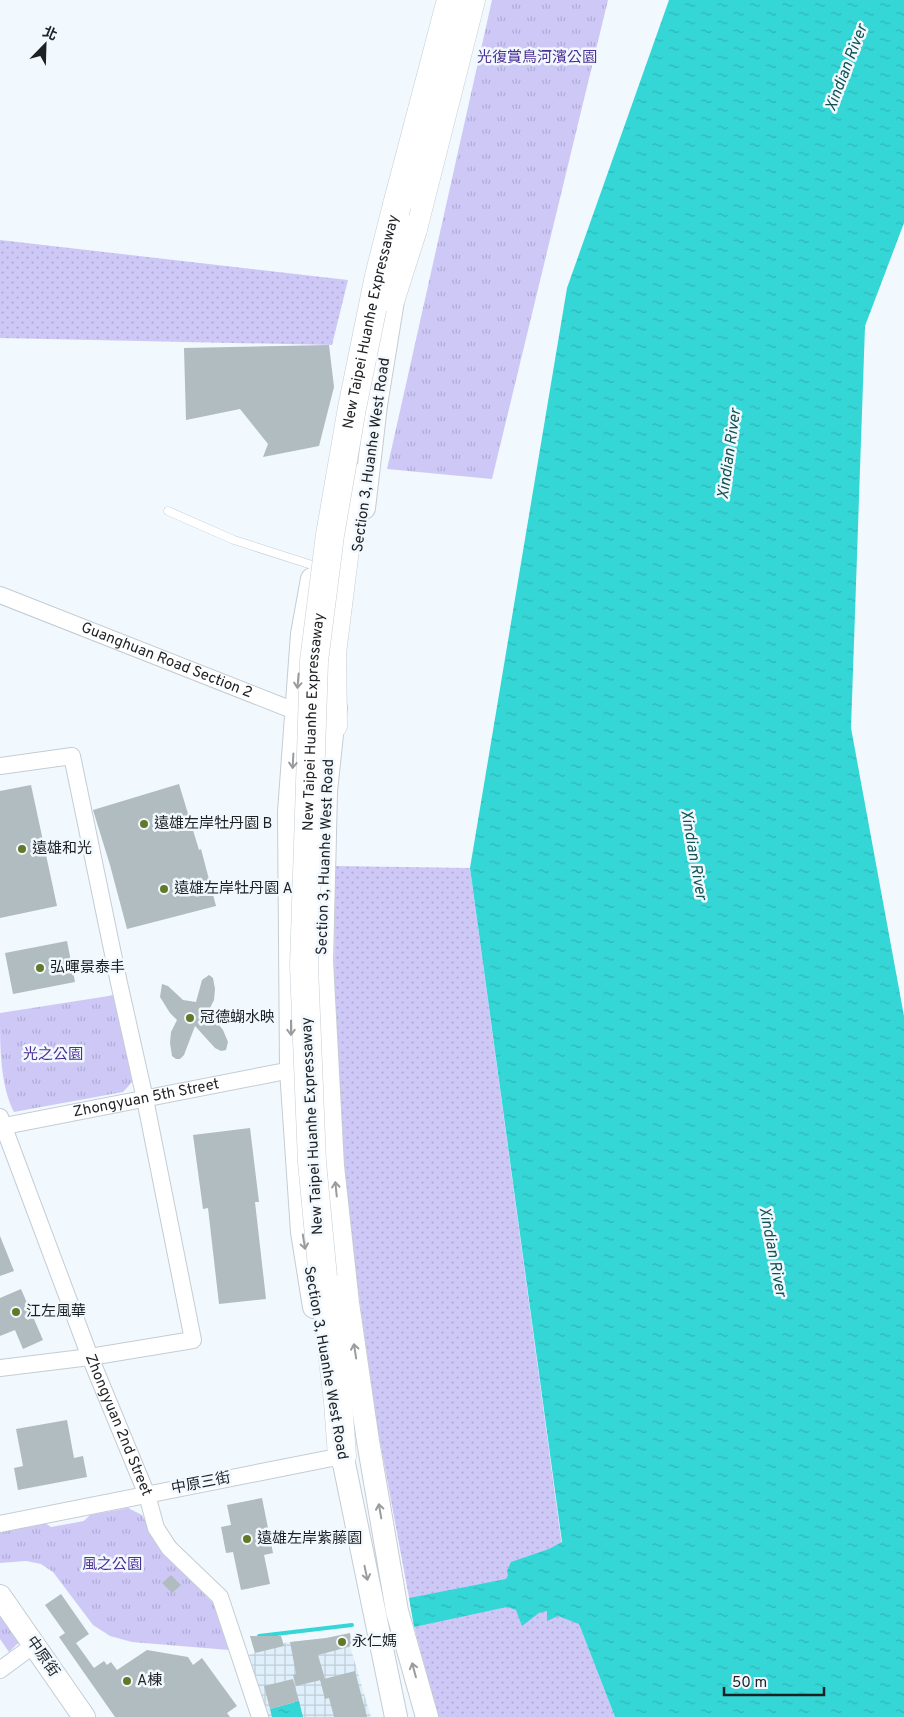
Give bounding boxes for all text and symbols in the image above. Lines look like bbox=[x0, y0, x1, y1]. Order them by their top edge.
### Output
north arrow bbox=[20, 20, 70, 70]
water label: Xindian River bbox=[821, 20, 873, 114]
text: 北 bbox=[40, 24, 59, 45]
park label: 光復賞鳥河濱公園 bbox=[477, 49, 597, 68]
street label: New Taipei Huanhe Expressaway bbox=[339, 213, 404, 430]
street label: Section 3, Huanhe West Road bbox=[349, 356, 395, 554]
water label: Xindian River bbox=[714, 406, 747, 501]
street label: New Taipei Huanhe Expressaway bbox=[299, 612, 330, 831]
street label: Guanghuan Road Section 2 bbox=[78, 618, 255, 703]
one-way arrow bbox=[293, 673, 303, 689]
one-way arrow bbox=[288, 752, 297, 768]
street label: Section 3, Huanhe West Road bbox=[313, 759, 339, 955]
water label: Xindian River bbox=[675, 808, 711, 903]
place label: 遠雄左岸牡丹園 B bbox=[154, 814, 272, 834]
marker: 遠雄左岸牡丹園 B bbox=[138, 818, 150, 830]
place label: 遠雄和光 bbox=[32, 839, 92, 859]
marker: 遠雄和光 bbox=[16, 843, 28, 855]
place label: 遠雄左岸牡丹園 A bbox=[174, 879, 293, 899]
marker: 遠雄左岸牡丹園 A bbox=[158, 883, 170, 895]
place label: 弘暉景泰丰 bbox=[50, 958, 125, 978]
marker: 弘暉景泰丰 bbox=[34, 962, 46, 974]
place label: 冠德蝴水映 bbox=[200, 1008, 275, 1028]
marker: 冠德蝴水映 bbox=[184, 1012, 196, 1024]
street label: New Taipei Huanhe Expressaway bbox=[298, 1016, 328, 1236]
one-way arrow bbox=[286, 1020, 296, 1036]
park label: 光之公園 bbox=[23, 1046, 83, 1065]
street label: Zhongyuan 5th Street bbox=[71, 1075, 221, 1122]
one-way arrow bbox=[331, 1182, 341, 1198]
water label: Xindian River bbox=[753, 1205, 791, 1300]
one-way arrow bbox=[299, 1234, 309, 1250]
street label: Section 3, Huanhe West Road bbox=[299, 1265, 351, 1461]
place label: 江左風華 bbox=[26, 1303, 86, 1322]
marker: 江左風華 bbox=[10, 1306, 22, 1318]
one-way arrow bbox=[349, 1343, 359, 1359]
street label: Zhongyuan 2nd Street bbox=[80, 1351, 156, 1499]
street label: 中原三街 bbox=[170, 1469, 232, 1499]
one-way arrow bbox=[375, 1504, 385, 1520]
place label: 遠雄左岸紫藤園 bbox=[257, 1529, 362, 1549]
marker: 遠雄左岸紫藤園 bbox=[241, 1533, 253, 1545]
park label: 風之公園 bbox=[82, 1556, 142, 1575]
one-way arrow bbox=[362, 1564, 371, 1580]
place label: 永仁媽 bbox=[352, 1632, 397, 1652]
street label: 中原街 bbox=[21, 1633, 63, 1681]
marker: 永仁媽 bbox=[336, 1636, 348, 1648]
one-way arrow bbox=[408, 1663, 418, 1679]
scale bar bbox=[724, 1664, 824, 1696]
place label: A棟 bbox=[137, 1671, 162, 1691]
text: 50 m bbox=[732, 1674, 767, 1693]
marker: A棟 bbox=[121, 1675, 133, 1687]

